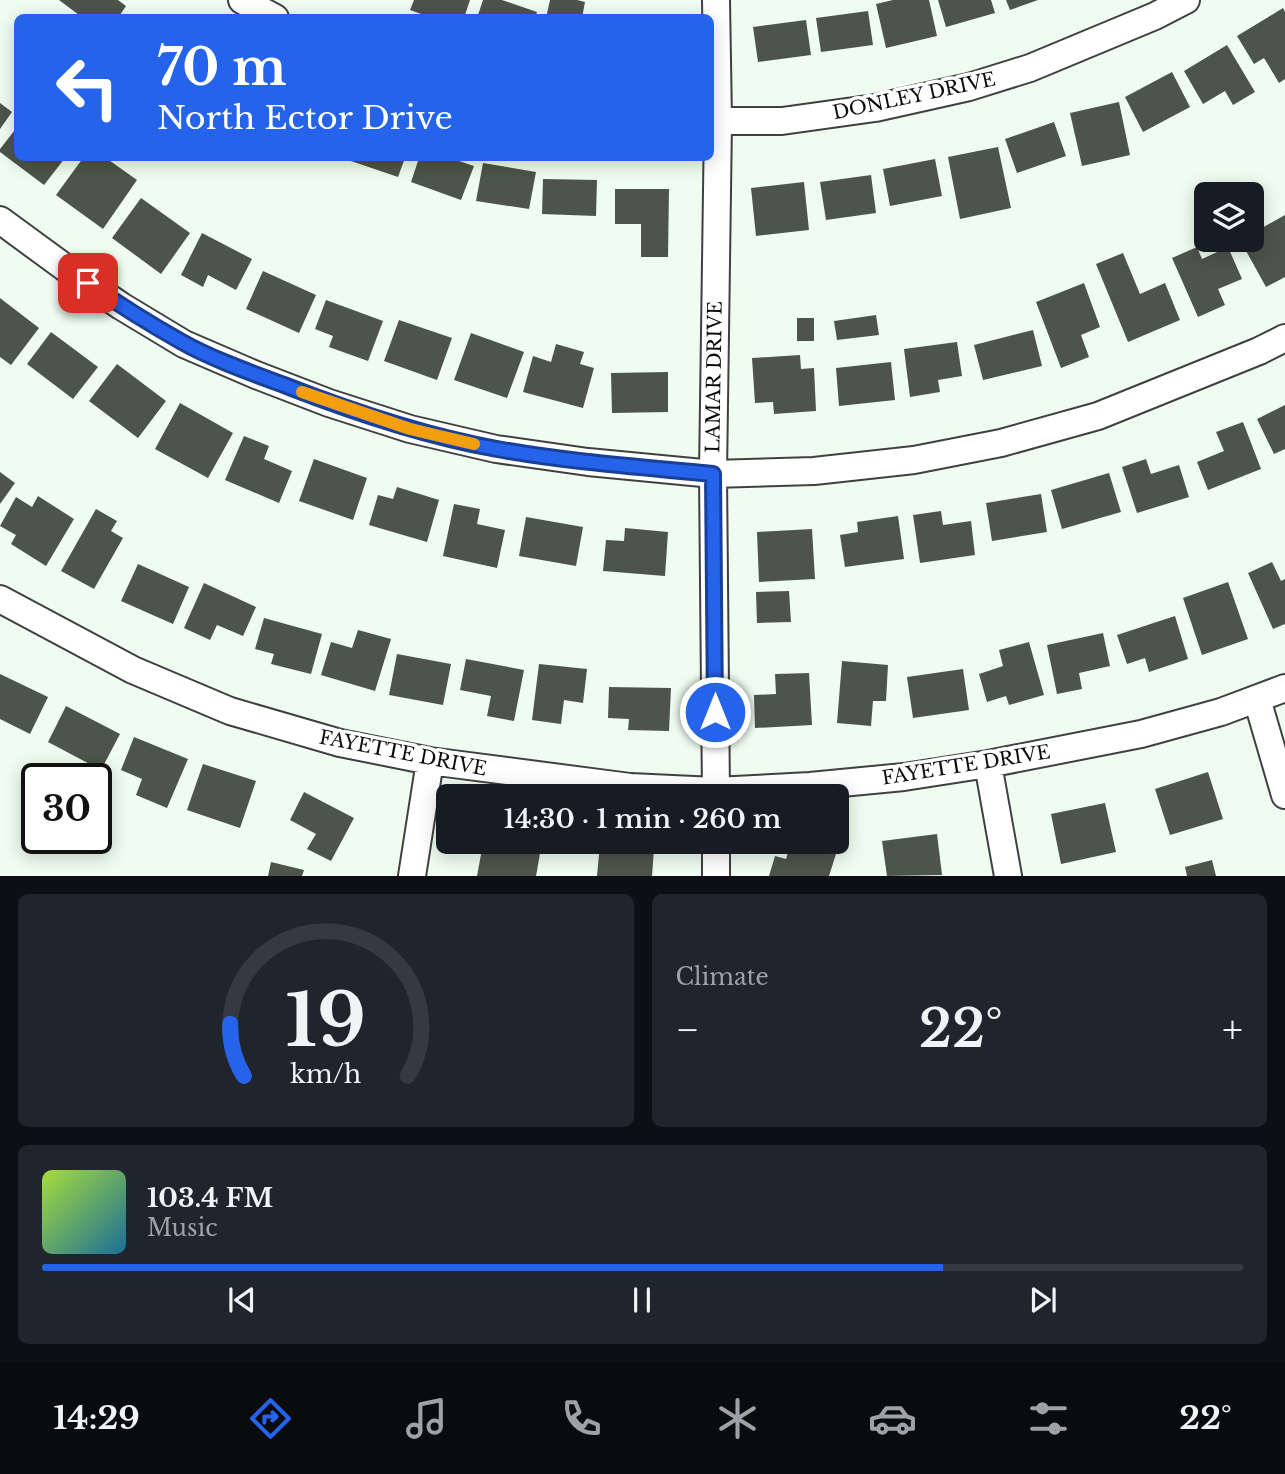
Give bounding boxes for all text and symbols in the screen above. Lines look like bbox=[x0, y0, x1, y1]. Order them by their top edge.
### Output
text: 70 m bbox=[157, 37, 287, 98]
icon: left bbox=[42, 42, 133, 133]
street label: DONLEY DRIVE bbox=[830, 67, 998, 125]
text: North Ector Drive bbox=[157, 98, 453, 138]
map controls bbox=[1194, 182, 1264, 252]
button: layers bbox=[1194, 182, 1264, 252]
pin bbox=[58, 253, 118, 313]
icon: arrive bbox=[69, 264, 107, 302]
street label: LAMAR DRIVE bbox=[701, 301, 727, 453]
position arrow bbox=[678, 675, 752, 749]
street label: FAYETTE DRIVE bbox=[317, 725, 489, 781]
street label: FAYETTE DRIVE bbox=[880, 740, 1052, 790]
speed limit sign: 30 bbox=[21, 763, 112, 854]
text: 14:30 · 1 min · 260 m bbox=[504, 803, 781, 835]
text: Climate bbox=[676, 963, 769, 991]
text: 19 bbox=[285, 976, 366, 1067]
text: 22° bbox=[919, 997, 1003, 1061]
text: − bbox=[676, 1006, 700, 1053]
text: + bbox=[1222, 1006, 1243, 1053]
text: km/h bbox=[290, 1059, 361, 1090]
text: 103.4 FM bbox=[147, 1182, 273, 1214]
text: Music bbox=[147, 1214, 218, 1242]
icon: previous bbox=[223, 1281, 261, 1319]
icon: pause bbox=[623, 1281, 661, 1319]
icon: next bbox=[1024, 1281, 1062, 1319]
icon: directions bbox=[246, 1394, 295, 1443]
icon: music bbox=[402, 1394, 451, 1443]
icon: phone bbox=[557, 1394, 606, 1443]
icon: climate bbox=[713, 1394, 762, 1443]
icon: car bbox=[868, 1394, 917, 1443]
icon: filters bbox=[1024, 1394, 1073, 1443]
text: 14:29 bbox=[53, 1398, 140, 1438]
text: 22° bbox=[1179, 1398, 1232, 1438]

